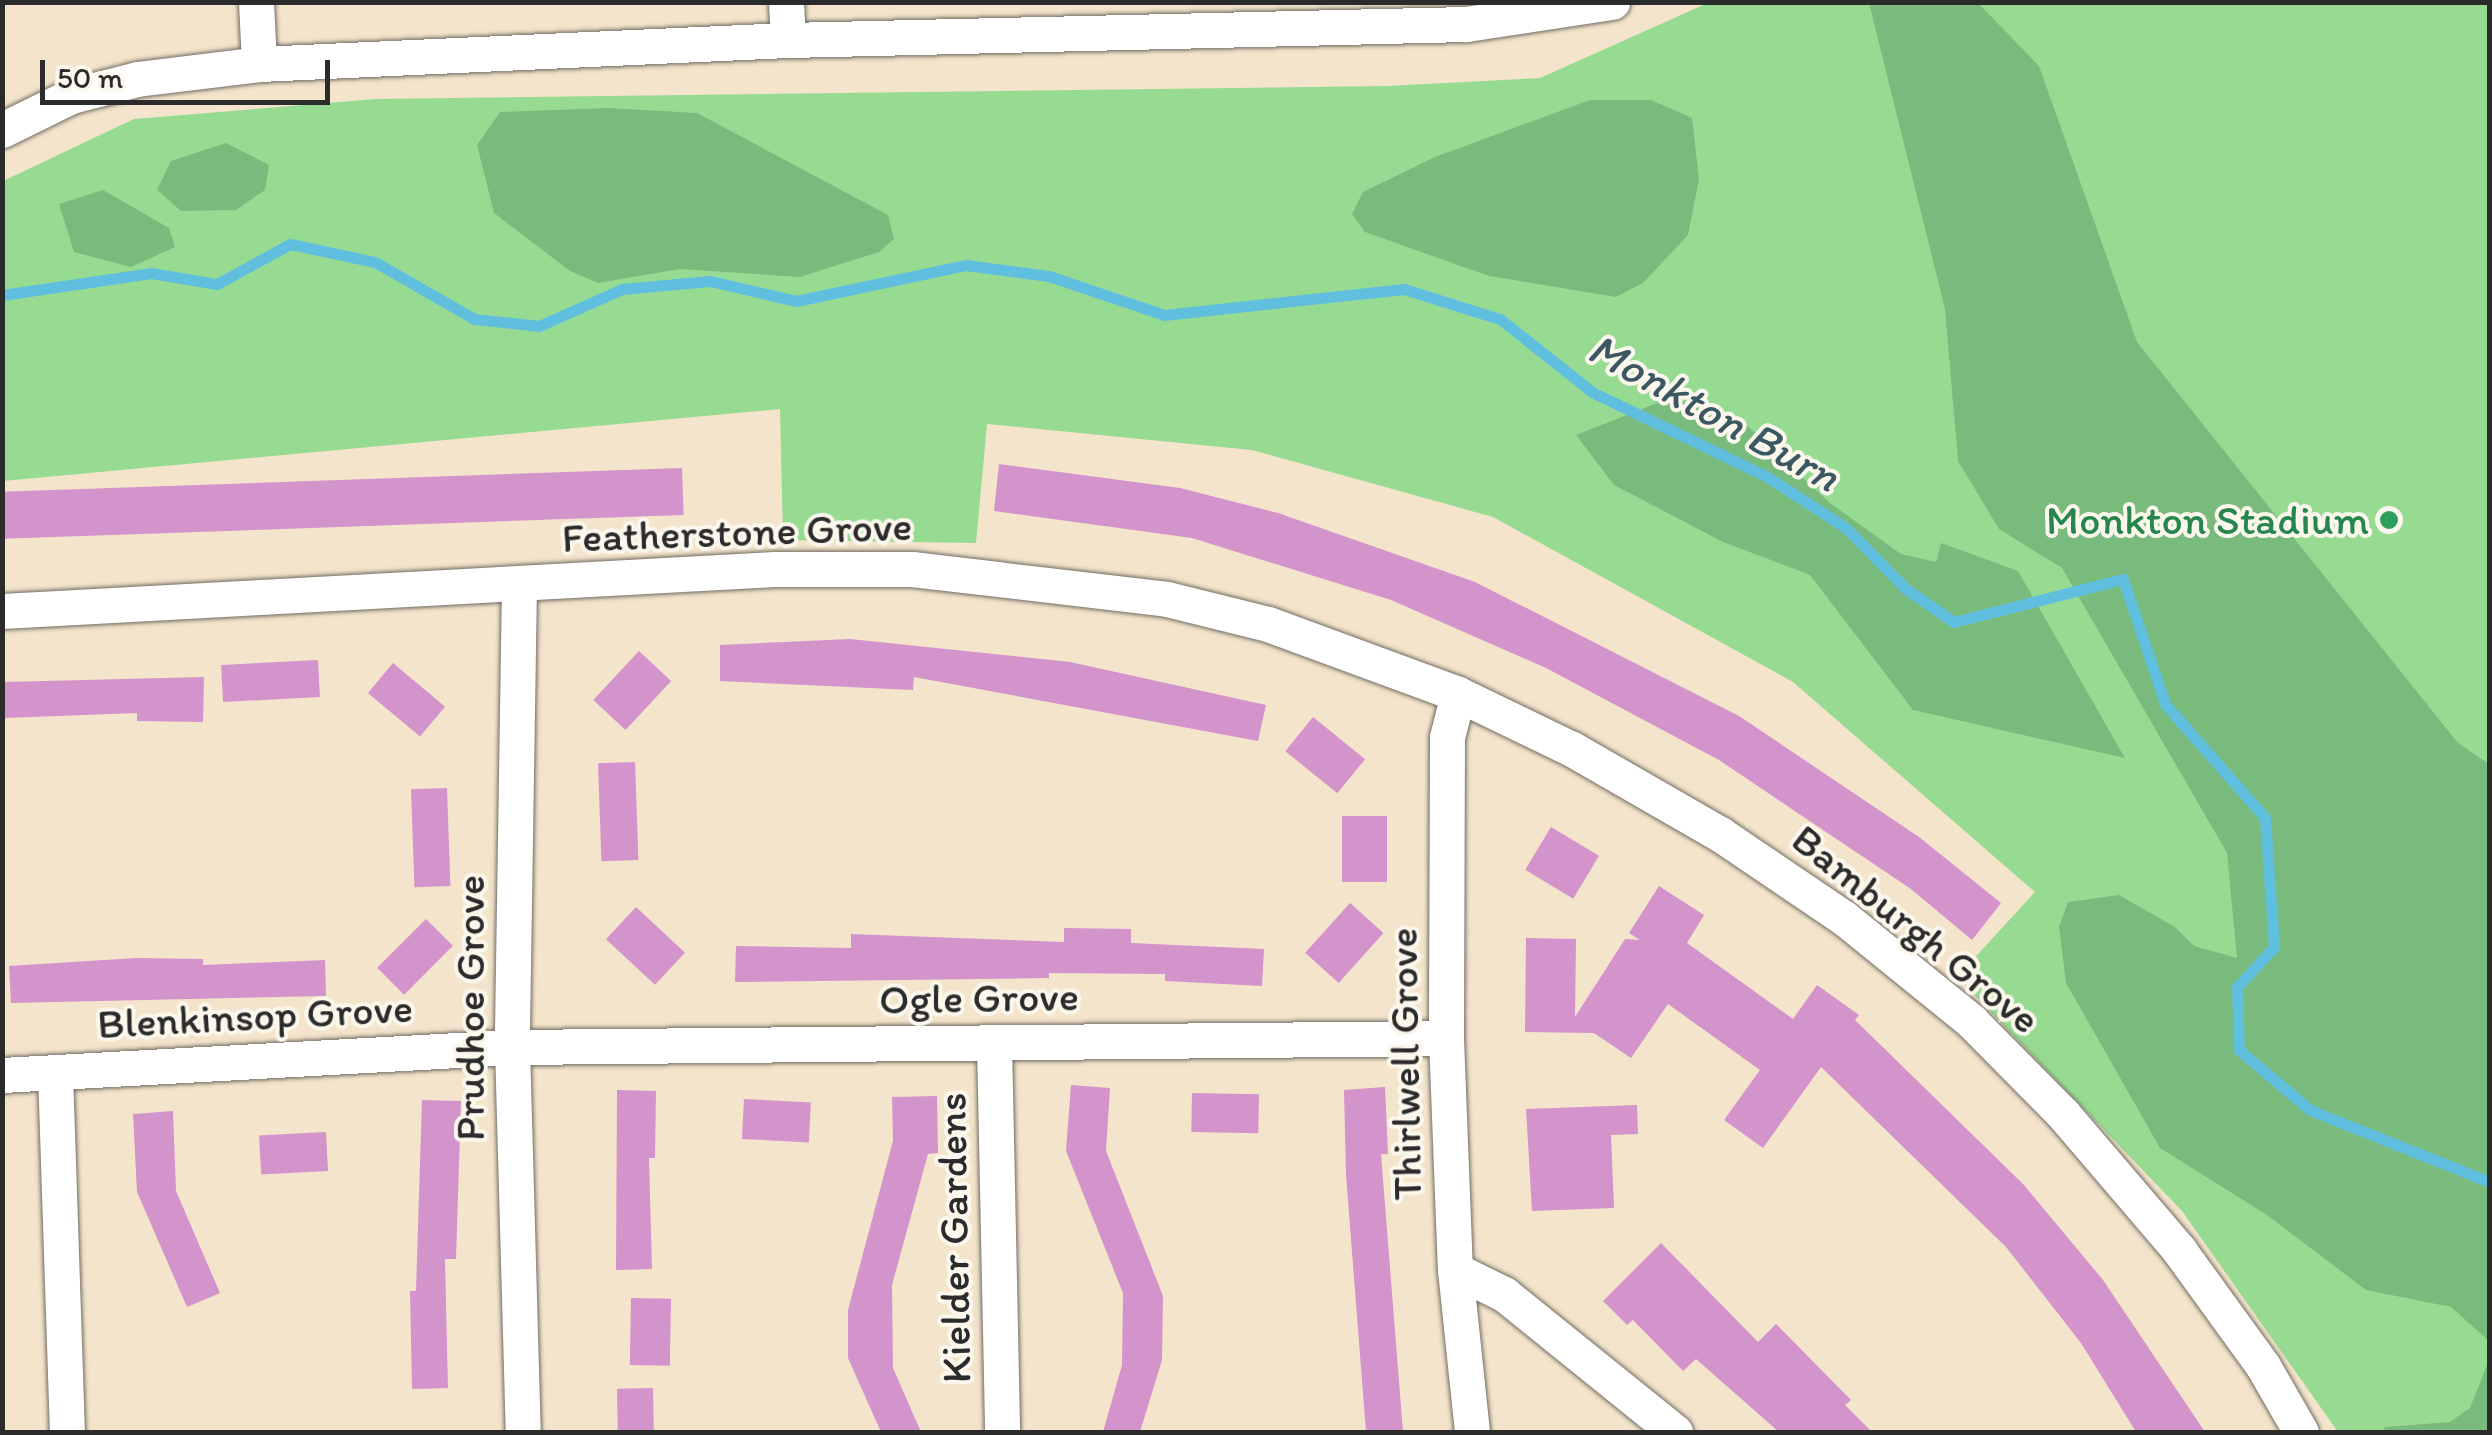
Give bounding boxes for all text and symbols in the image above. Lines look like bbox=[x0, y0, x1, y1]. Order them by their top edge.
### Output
scale bar bbox=[45, 40, 335, 102]
text: 50 m bbox=[57, 59, 123, 96]
water label: Monkton Burn bbox=[1579, 321, 1849, 503]
place label: Monkton Stadium bbox=[2046, 495, 2369, 545]
street label: Featherstone Grove bbox=[561, 501, 913, 563]
marker: Monkton Stadium bbox=[2378, 509, 2400, 531]
street label: Bamburgh Grove bbox=[1782, 814, 2050, 1044]
street label: Prudhoe Grove bbox=[445, 875, 495, 1141]
street label: Thirlwell Grove bbox=[1377, 927, 1433, 1201]
street label: Ogle Grove bbox=[879, 971, 1079, 1025]
street label: Blenkinsop Grove bbox=[96, 983, 414, 1049]
street label: Kielder Gardens bbox=[926, 1092, 982, 1384]

